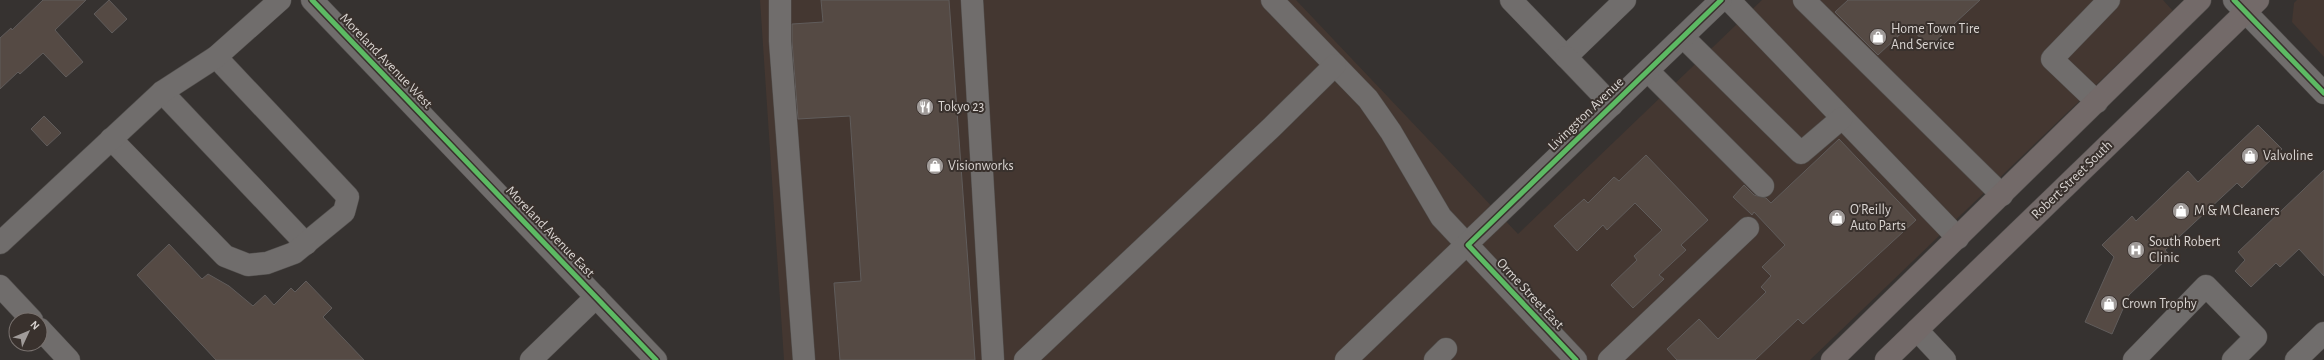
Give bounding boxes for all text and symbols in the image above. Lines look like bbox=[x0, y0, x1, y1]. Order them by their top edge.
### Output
street label: Moreland Avenue West bbox=[337, 11, 435, 112]
place label: Home Town Tire And Service bbox=[1891, 22, 1980, 52]
shop icon: Home Town Tire And Service bbox=[1868, 27, 1888, 47]
street label: Livingston Avenue bbox=[1546, 75, 1626, 153]
restaurant icon: Tokyo 23 bbox=[915, 97, 935, 117]
place label: Tokyo 23 bbox=[938, 100, 985, 114]
street label: Robert Street South bbox=[2029, 138, 2115, 222]
shop icon: Valvoline bbox=[2240, 146, 2260, 166]
place label: Valvoline bbox=[2263, 149, 2313, 163]
shop icon: Visionworks bbox=[925, 156, 945, 176]
place label: Visionworks bbox=[948, 159, 1014, 173]
street label: Moreland Avenue East bbox=[503, 184, 597, 281]
shop icon: M & M Cleaners bbox=[2171, 201, 2191, 221]
place label: O'Reilly Auto Parts bbox=[1850, 203, 1906, 233]
place label: M & M Cleaners bbox=[2194, 204, 2280, 218]
shop icon: O'Reilly Auto Parts bbox=[1827, 208, 1847, 228]
place label: South Robert Clinic bbox=[2149, 235, 2221, 265]
hospital icon: South Robert Clinic bbox=[2126, 240, 2146, 260]
street label: Orme Street East bbox=[1494, 256, 1567, 333]
shop icon: Crown Trophy bbox=[2099, 294, 2119, 314]
place label: Crown Trophy bbox=[2122, 297, 2197, 311]
north arrow bbox=[8, 312, 48, 352]
text: N bbox=[28, 319, 41, 332]

